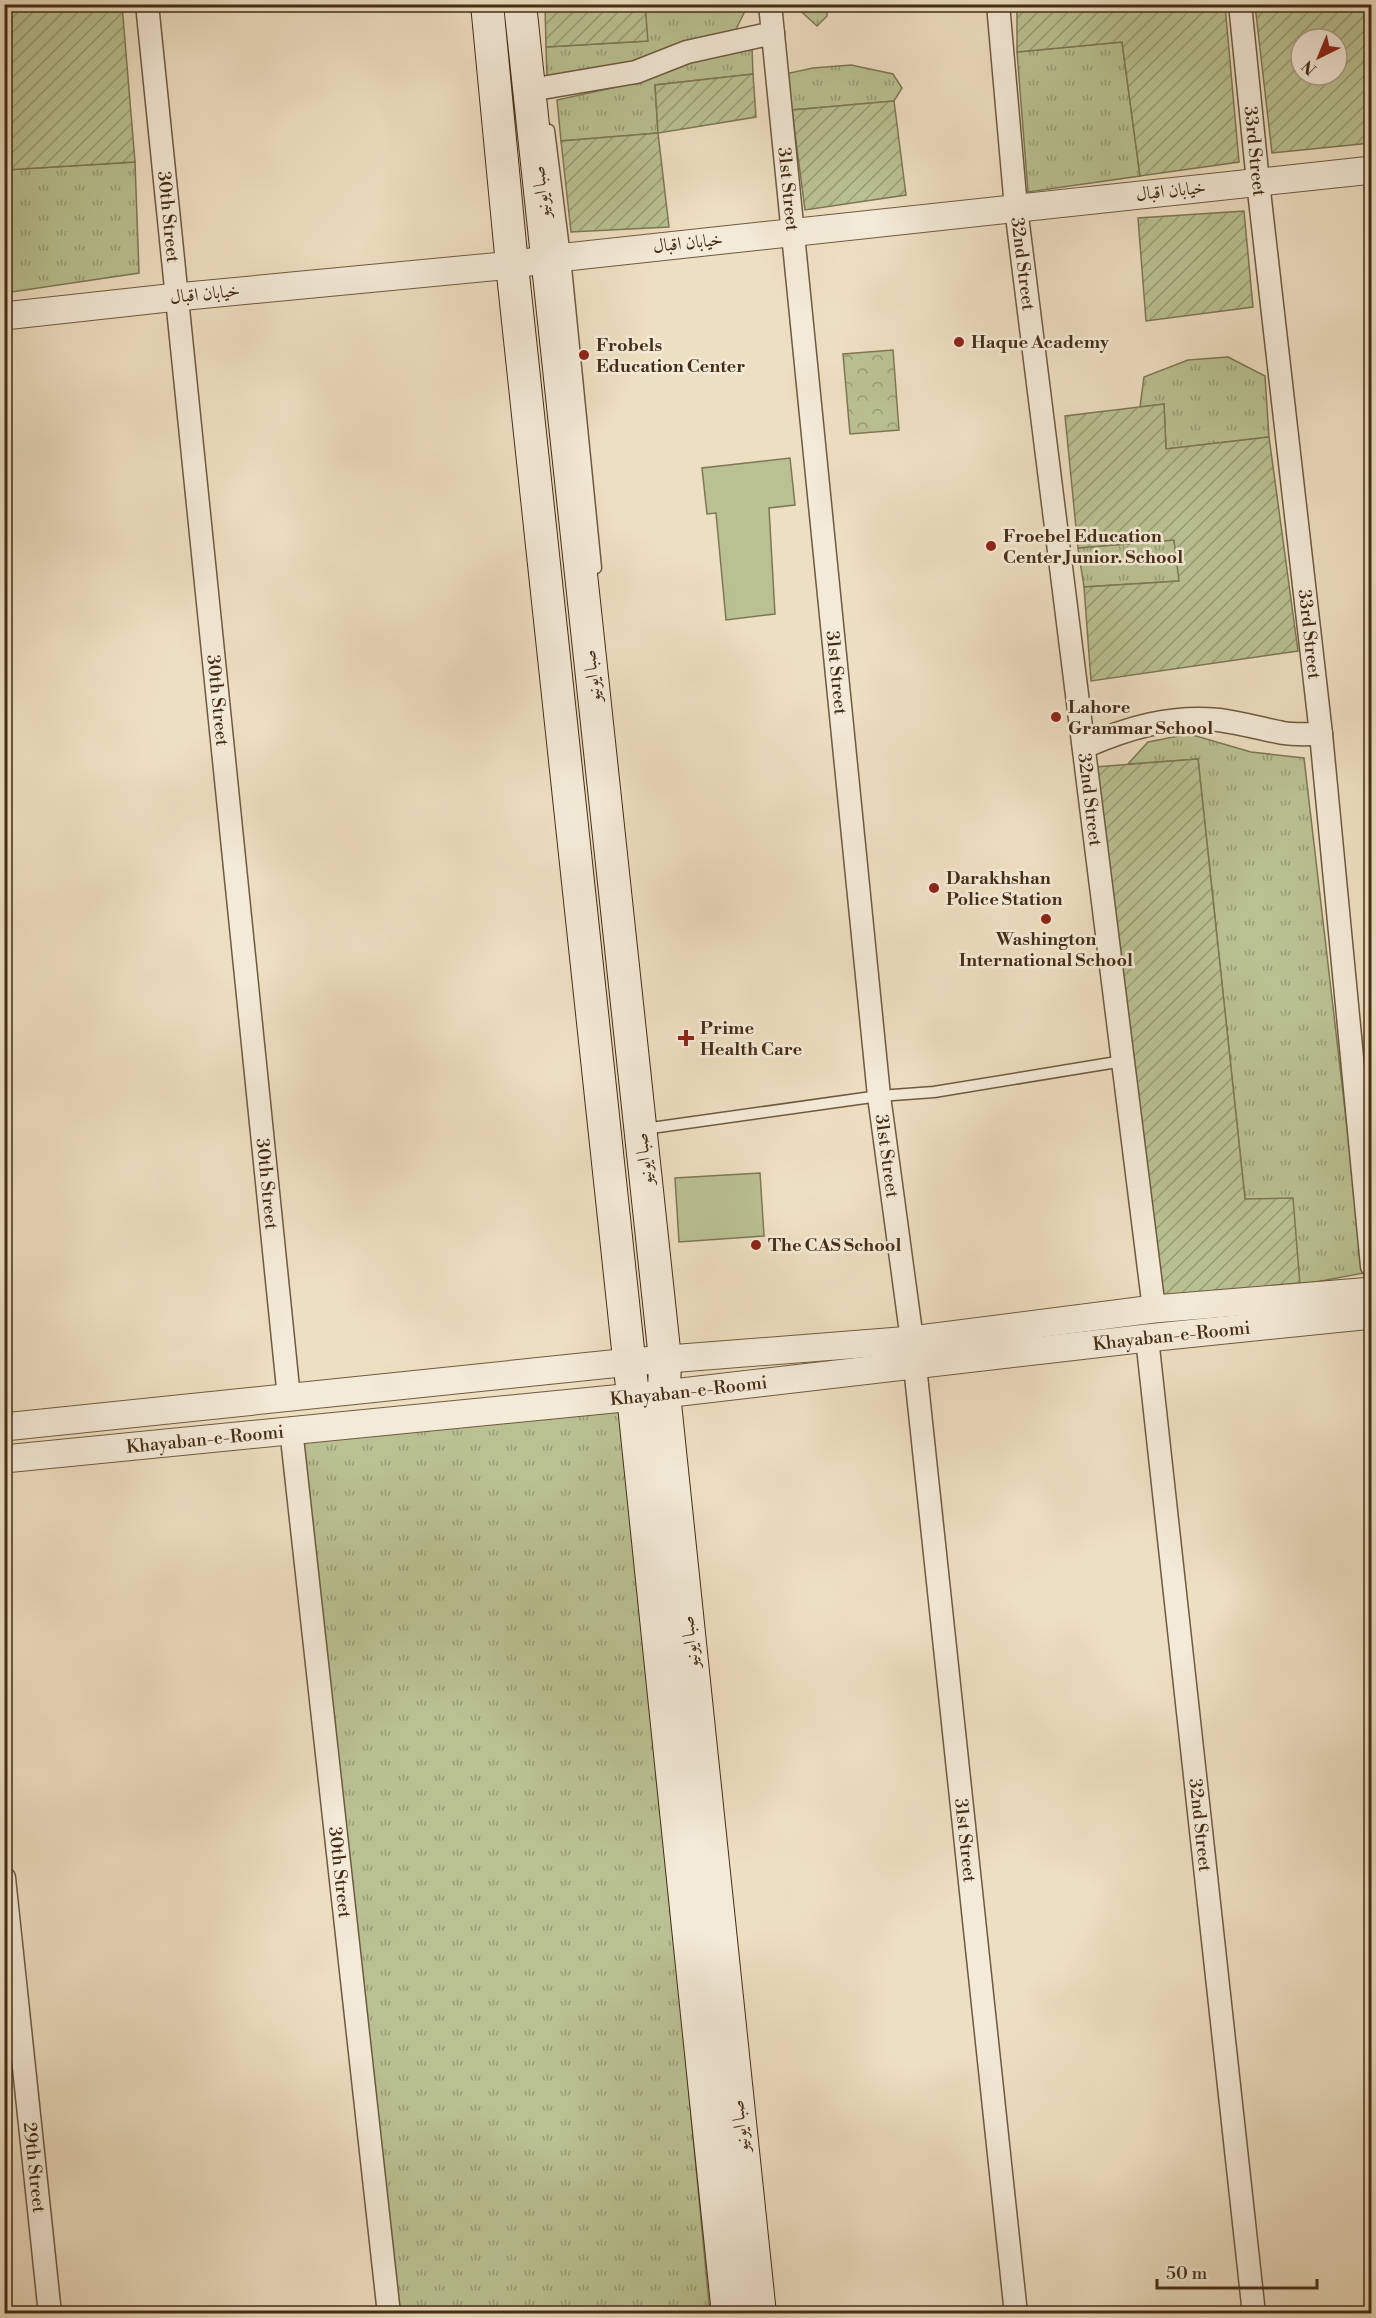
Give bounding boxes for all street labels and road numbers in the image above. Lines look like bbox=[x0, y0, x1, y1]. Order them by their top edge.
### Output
street label: 33rd Street bbox=[1239, 105, 1271, 198]
street label: 31st Street bbox=[773, 146, 804, 233]
street label: صبا ایونیو bbox=[527, 165, 555, 221]
street label: 30th Street bbox=[153, 170, 185, 264]
street label: خیابان اقبال bbox=[1135, 176, 1207, 206]
street label: 32nd Street bbox=[1006, 216, 1040, 312]
street label: خیابان اقبال bbox=[652, 228, 724, 258]
street label: خیابان اقبال bbox=[169, 279, 241, 309]
street label: 33rd Street bbox=[1293, 588, 1326, 681]
street label: 31st Street bbox=[821, 630, 852, 716]
street label: صبا ایونیو bbox=[578, 649, 606, 705]
street label: 30th Street bbox=[202, 654, 234, 748]
street label: 32nd Street bbox=[1073, 752, 1107, 848]
street label: 31st Street bbox=[870, 1113, 904, 1200]
street label: صبا ایونیو bbox=[630, 1132, 658, 1188]
street label: 30th Street bbox=[251, 1137, 283, 1231]
street label: Khayaban-e-Roomi bbox=[1091, 1316, 1251, 1356]
street label: Khayaban-e-Roomi bbox=[609, 1371, 769, 1411]
street label: Khayaban-e-Roomi bbox=[125, 1420, 285, 1458]
street label: صبا ایونیو bbox=[676, 1615, 704, 1671]
street label: 32nd Street bbox=[1184, 1777, 1217, 1874]
street label: 31st Street bbox=[950, 1797, 982, 1884]
street label: 30th Street bbox=[324, 1825, 357, 1920]
street label: صبا ایونیو bbox=[726, 2099, 754, 2155]
street label: 29th Street bbox=[18, 2121, 51, 2215]

